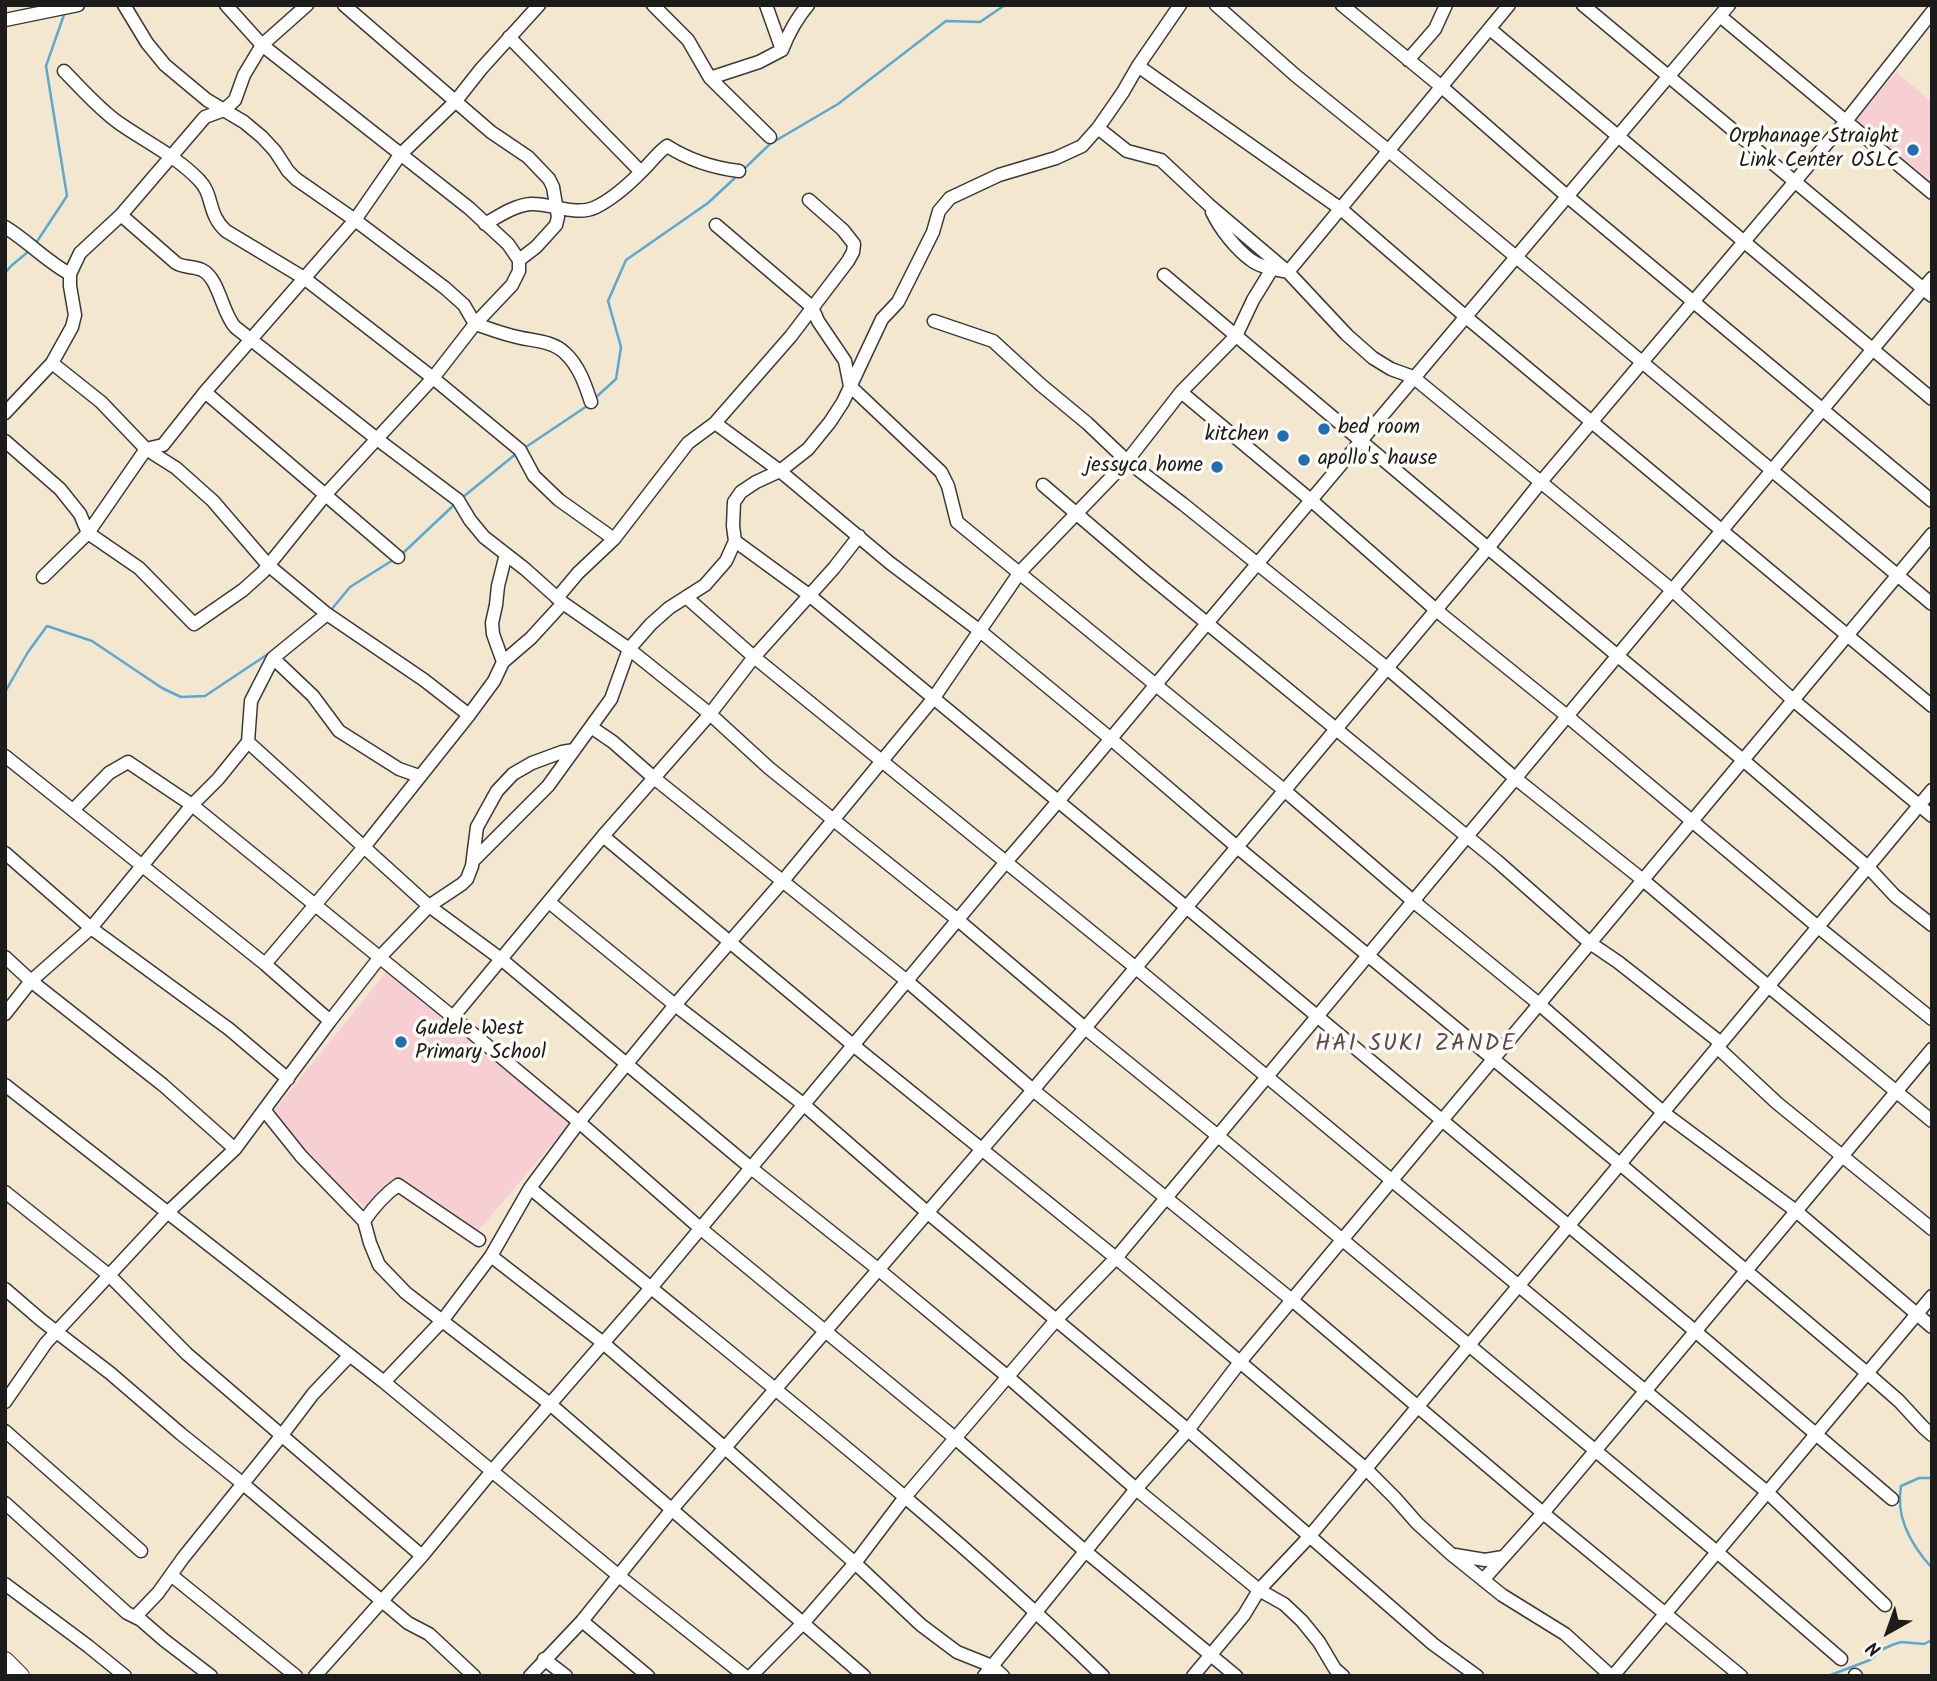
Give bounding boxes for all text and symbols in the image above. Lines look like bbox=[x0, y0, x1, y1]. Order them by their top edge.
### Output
place label: Orphanage Straight Link Center OSLC bbox=[1729, 125, 1899, 175]
marker: Orphanage Straight Link Center OSLC bbox=[1905, 142, 1921, 158]
place label: bed room bbox=[1338, 416, 1420, 442]
marker: bed room bbox=[1316, 421, 1332, 437]
place label: kitchen bbox=[1205, 423, 1269, 449]
marker: kitchen bbox=[1275, 428, 1291, 444]
place label: apollo's hause bbox=[1318, 447, 1437, 473]
marker: apollo's hause bbox=[1296, 452, 1312, 468]
place label: jessyca home bbox=[1086, 454, 1203, 480]
marker: jessyca home bbox=[1209, 459, 1225, 475]
place label: Gudele West Primary School bbox=[415, 1017, 546, 1067]
district label: HAI SUKI ZANDE bbox=[1317, 1032, 1515, 1060]
marker: Gudele West Primary School bbox=[393, 1034, 409, 1050]
north arrow bbox=[1853, 1597, 1923, 1667]
text: N bbox=[1860, 1633, 1889, 1663]

